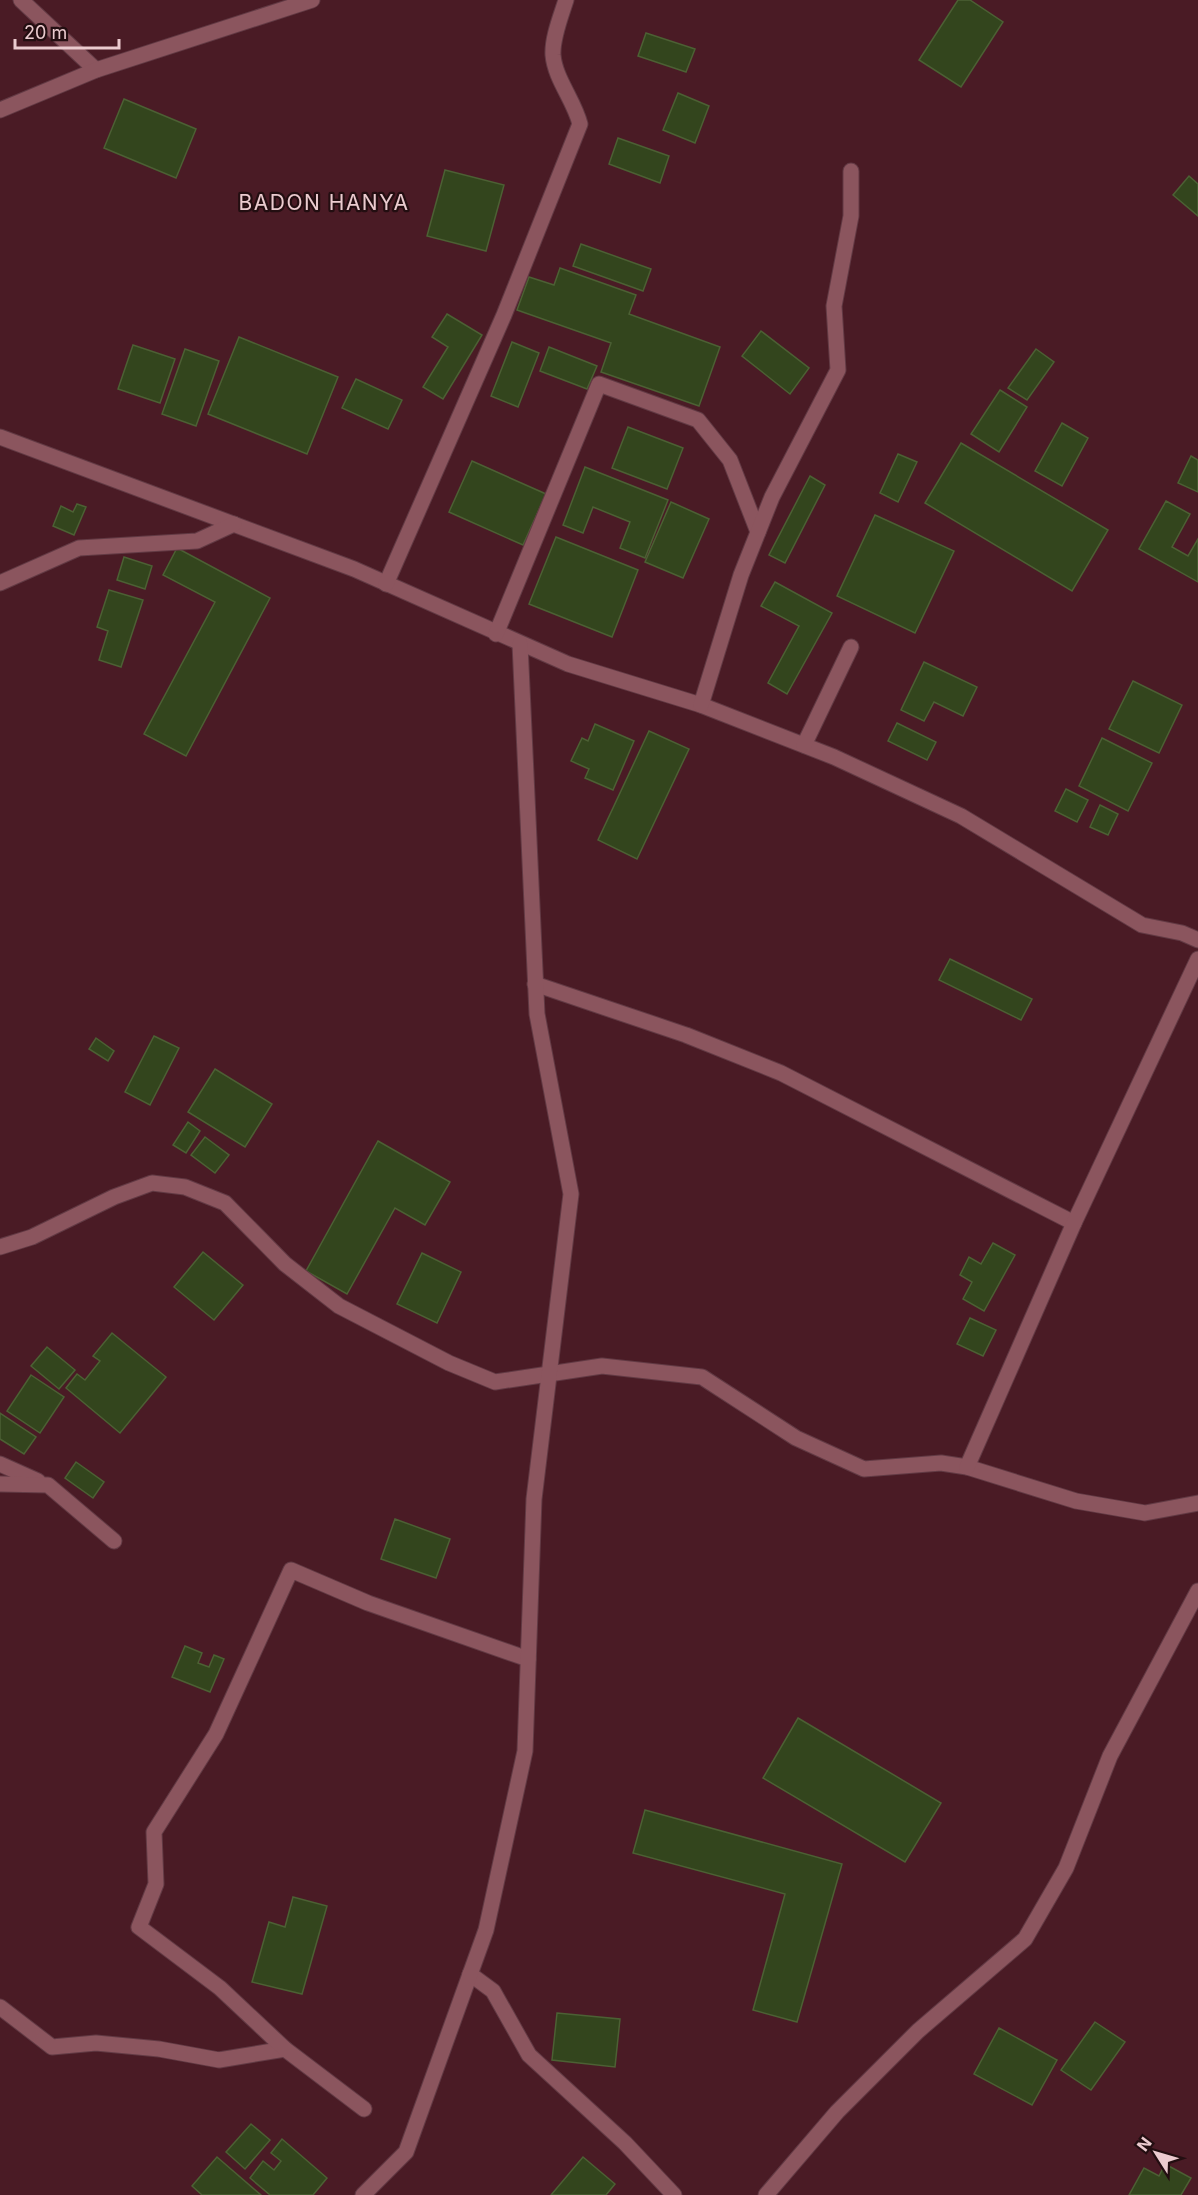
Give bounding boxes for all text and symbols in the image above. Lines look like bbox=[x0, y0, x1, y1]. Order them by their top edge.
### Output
scale bar bbox=[15, 12, 118, 50]
text: 20 m bbox=[24, 22, 67, 43]
district label: BADON HANYA bbox=[239, 190, 409, 215]
north arrow bbox=[1126, 2123, 1186, 2183]
text: N bbox=[1132, 2133, 1156, 2155]

